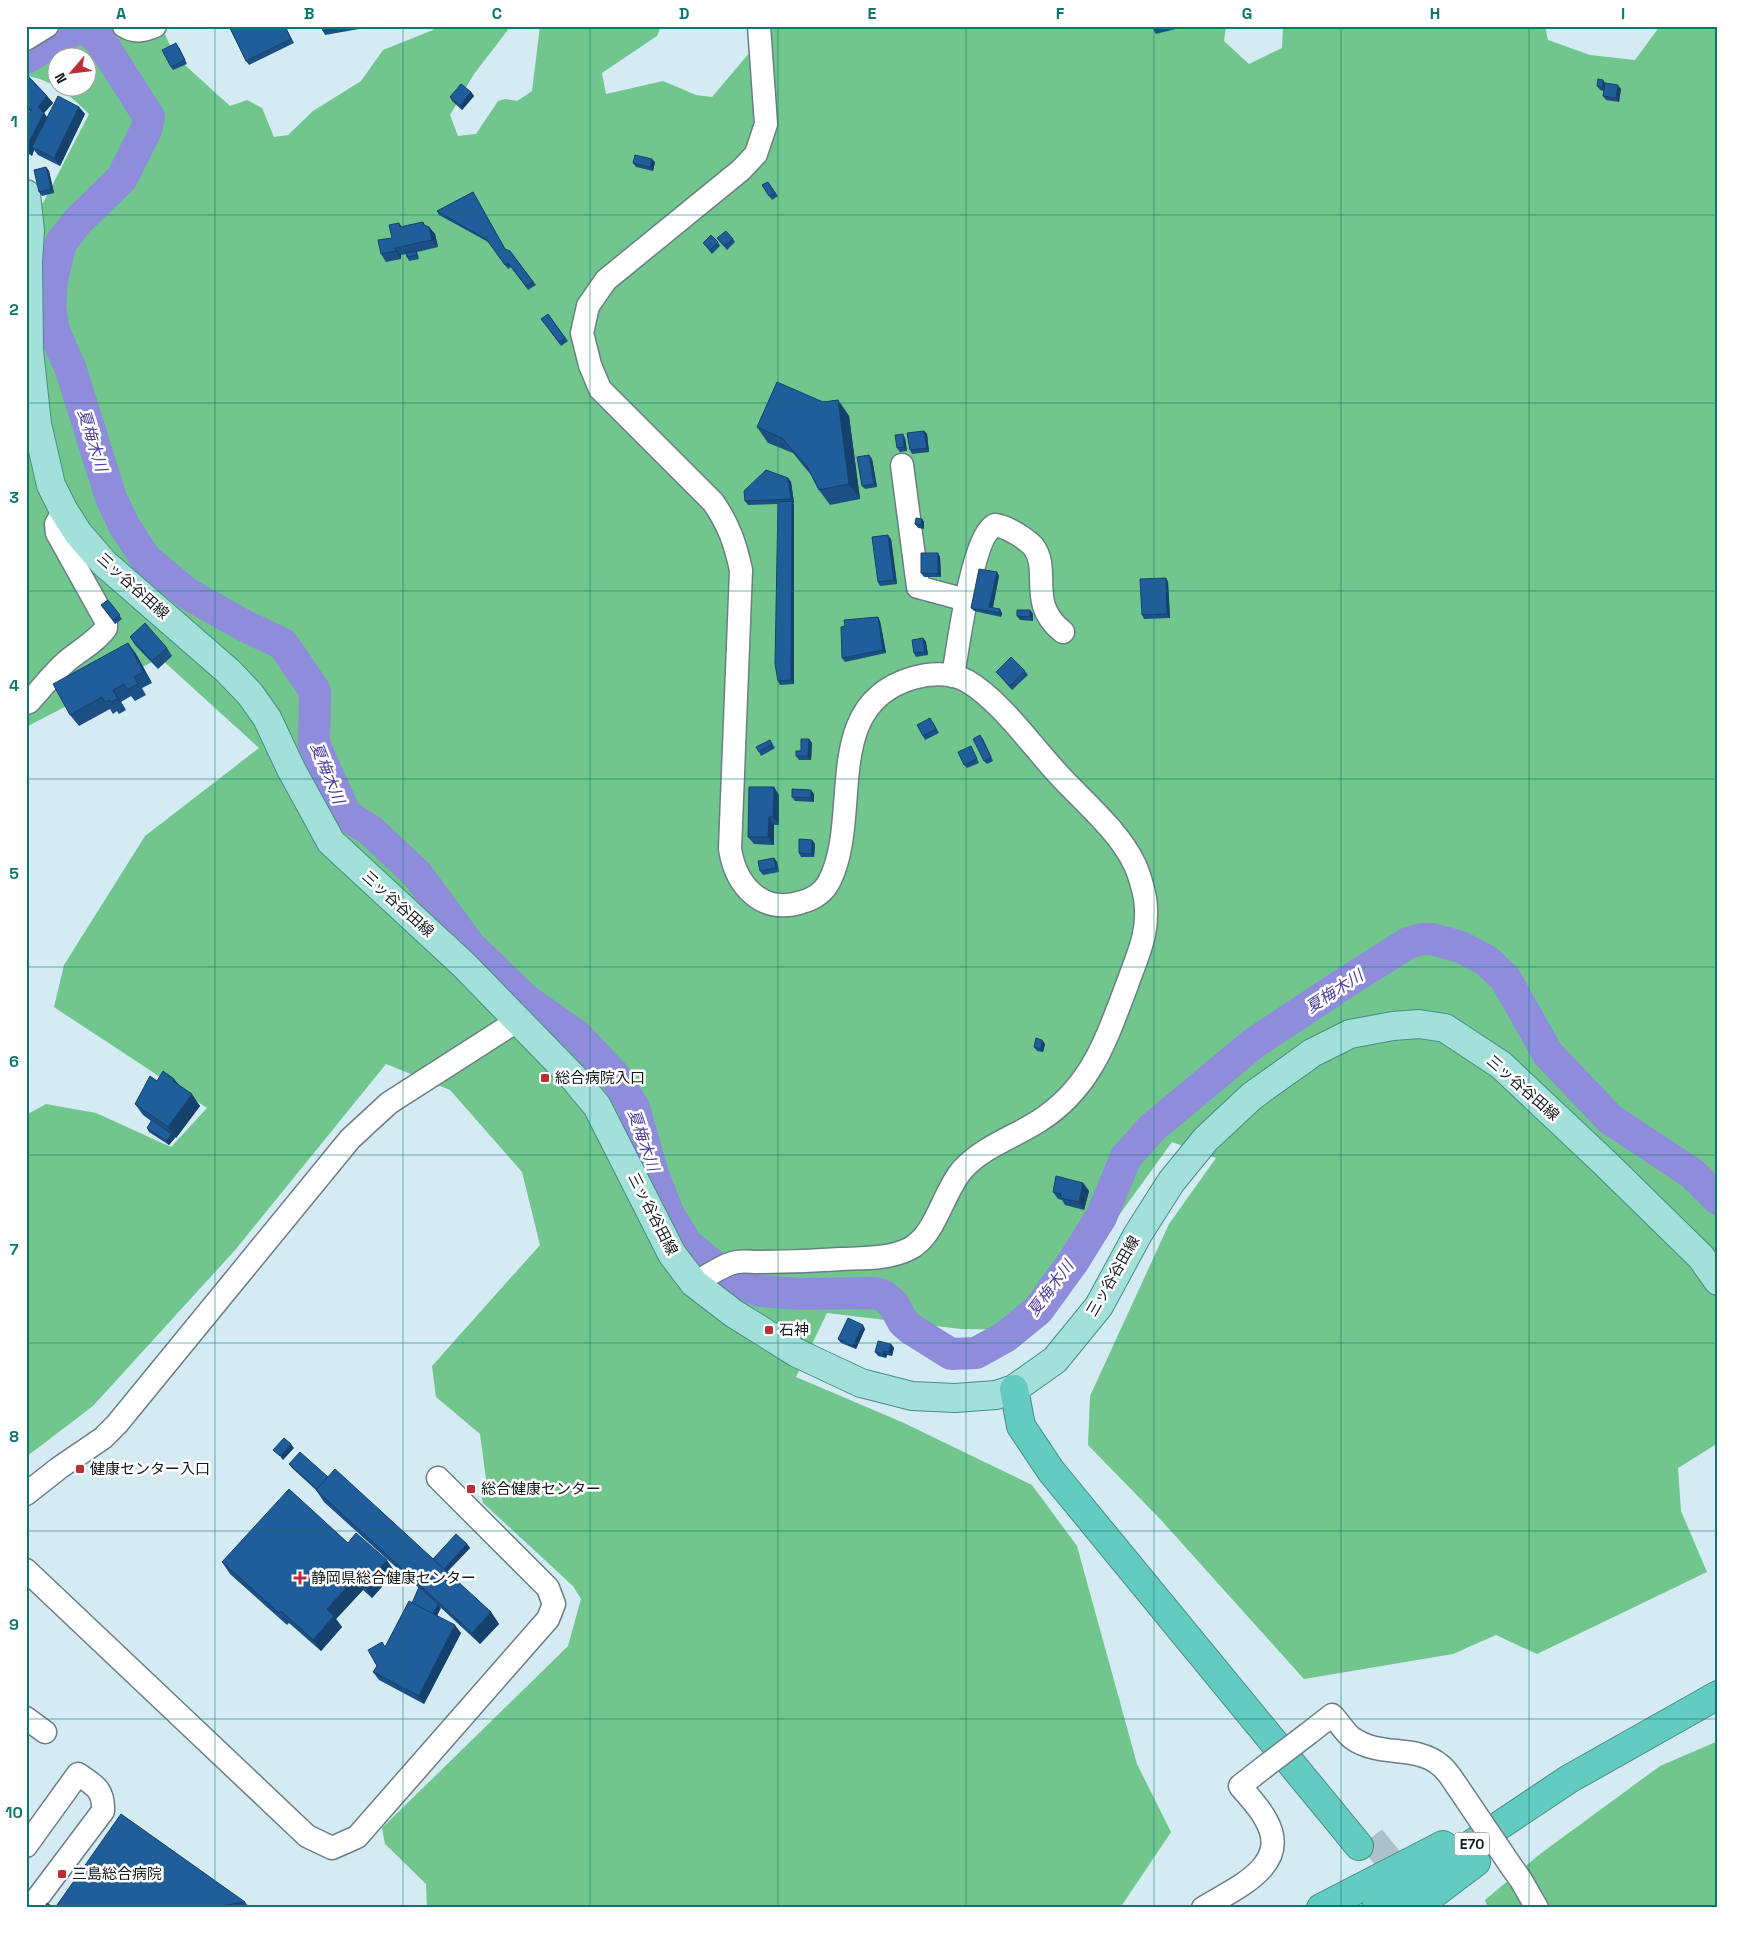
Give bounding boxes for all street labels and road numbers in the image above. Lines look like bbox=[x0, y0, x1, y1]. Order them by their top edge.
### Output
street label: 三ッ谷谷田線 bbox=[94, 548, 173, 623]
street label: 三ッ谷谷田線 bbox=[359, 866, 438, 941]
street label: 三ッ谷谷田線 bbox=[1483, 1051, 1564, 1124]
street label: 三ッ谷谷田線 bbox=[625, 1169, 682, 1258]
street label: 三ッ谷谷田線 bbox=[1082, 1232, 1143, 1319]
road number: E70 bbox=[1454, 1832, 1490, 1856]

